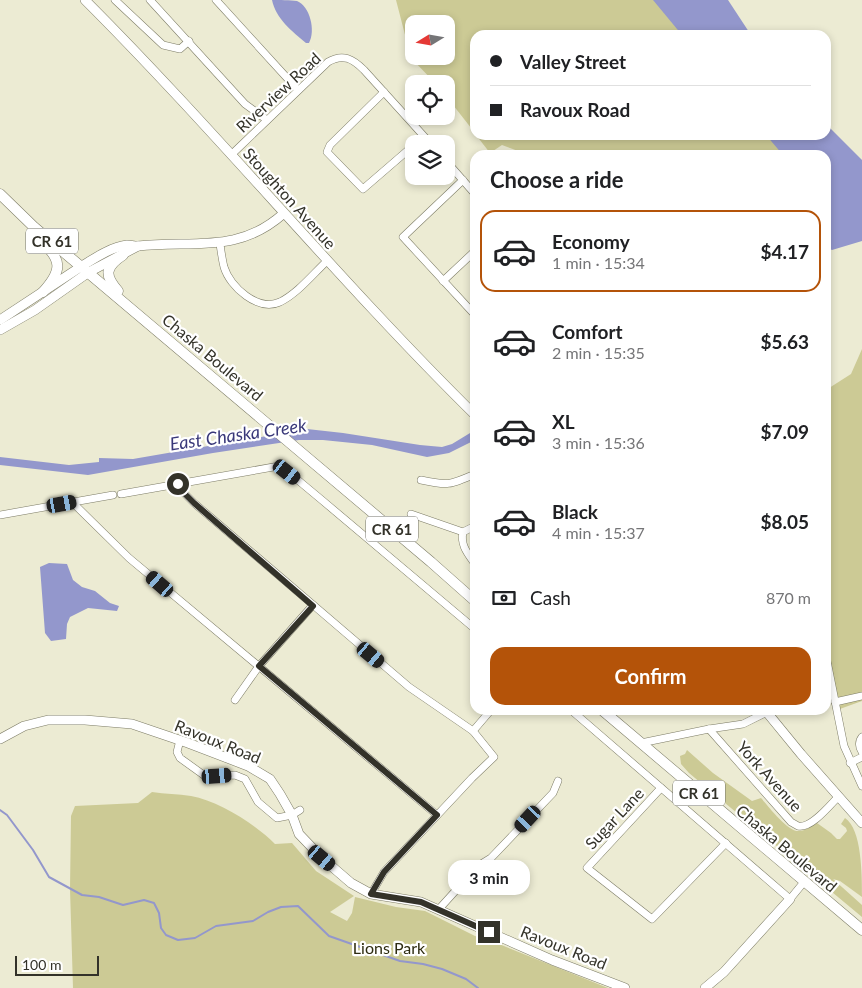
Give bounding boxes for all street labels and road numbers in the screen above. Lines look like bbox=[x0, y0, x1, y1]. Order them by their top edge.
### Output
street label: Riverview Road bbox=[232, 48, 324, 136]
street label: Stoughton Avenue bbox=[240, 144, 340, 252]
road number: CR 61 bbox=[26, 228, 78, 254]
street label: Chaska Boulevard bbox=[159, 309, 267, 405]
road number: CR 61 bbox=[366, 516, 418, 542]
street label: Ravoux Road bbox=[172, 715, 264, 767]
street label: York Avenue bbox=[734, 737, 806, 815]
road number: CR 61 bbox=[673, 780, 725, 806]
street label: Sugar Lane bbox=[581, 783, 647, 853]
street label: Chaska Boulevard bbox=[733, 800, 841, 896]
street label: Ravoux Road bbox=[518, 921, 610, 973]

